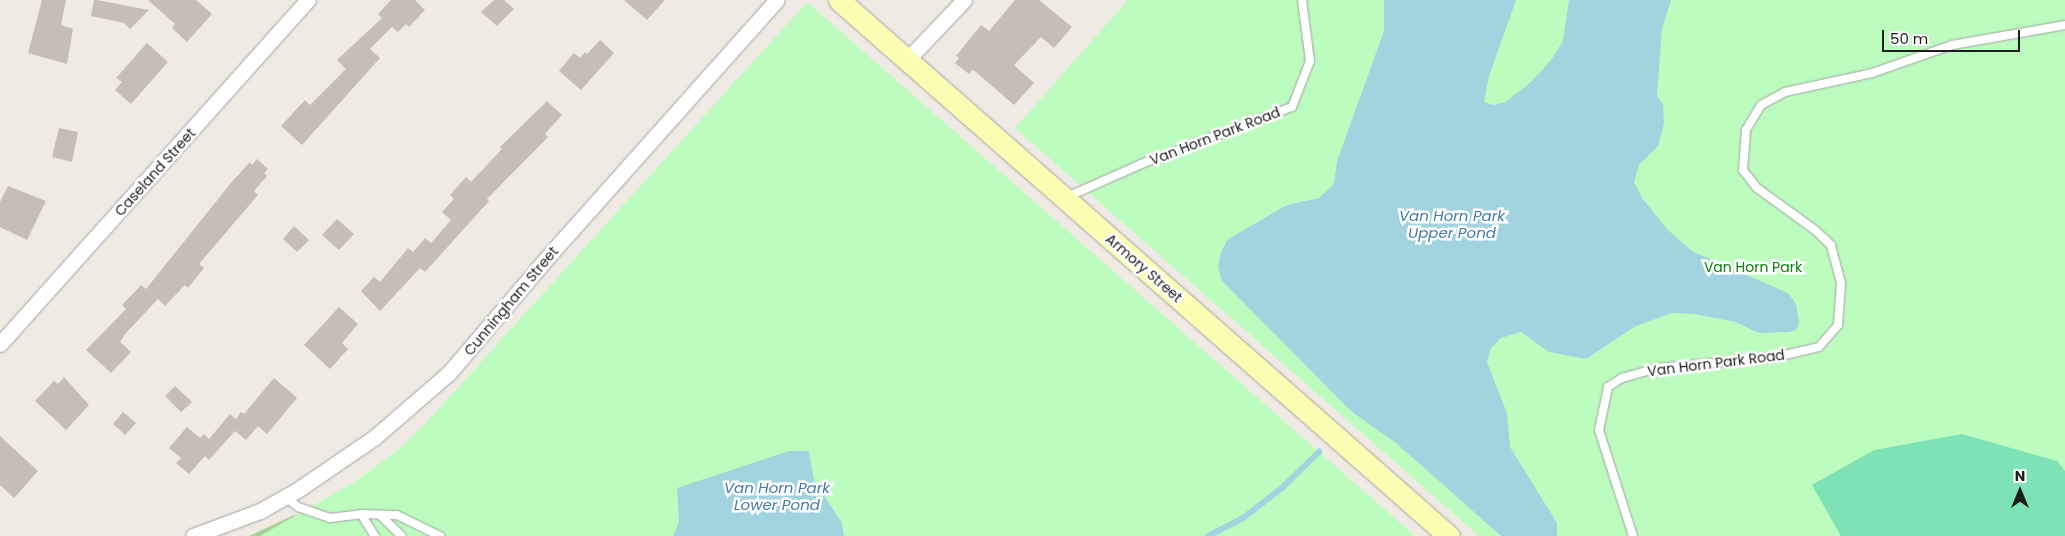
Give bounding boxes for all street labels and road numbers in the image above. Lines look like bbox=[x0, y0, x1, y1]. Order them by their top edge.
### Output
street label: Van Horn Park Road bbox=[1147, 103, 1283, 169]
street label: Caseland Street bbox=[111, 125, 199, 219]
street label: Armory Street bbox=[1102, 230, 1186, 306]
street label: Cunningham Street bbox=[460, 243, 562, 359]
street label: Van Horn Park Road bbox=[1646, 346, 1786, 380]

